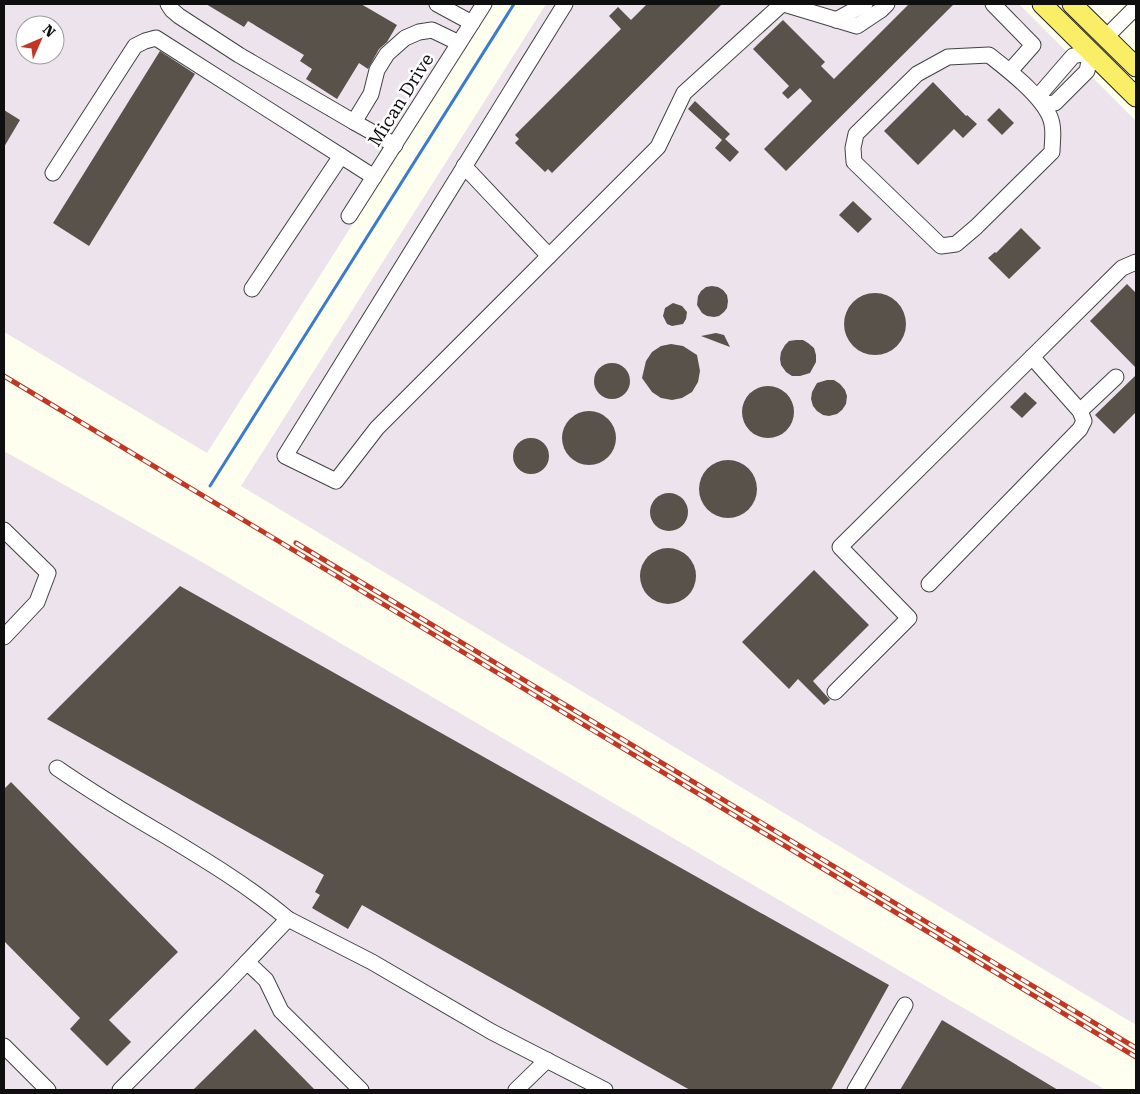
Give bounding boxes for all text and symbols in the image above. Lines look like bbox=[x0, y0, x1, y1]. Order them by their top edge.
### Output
north arrow bbox=[15, 15, 65, 65]
text: N bbox=[40, 21, 59, 40]
street label: Mican Drive bbox=[364, 49, 438, 150]

